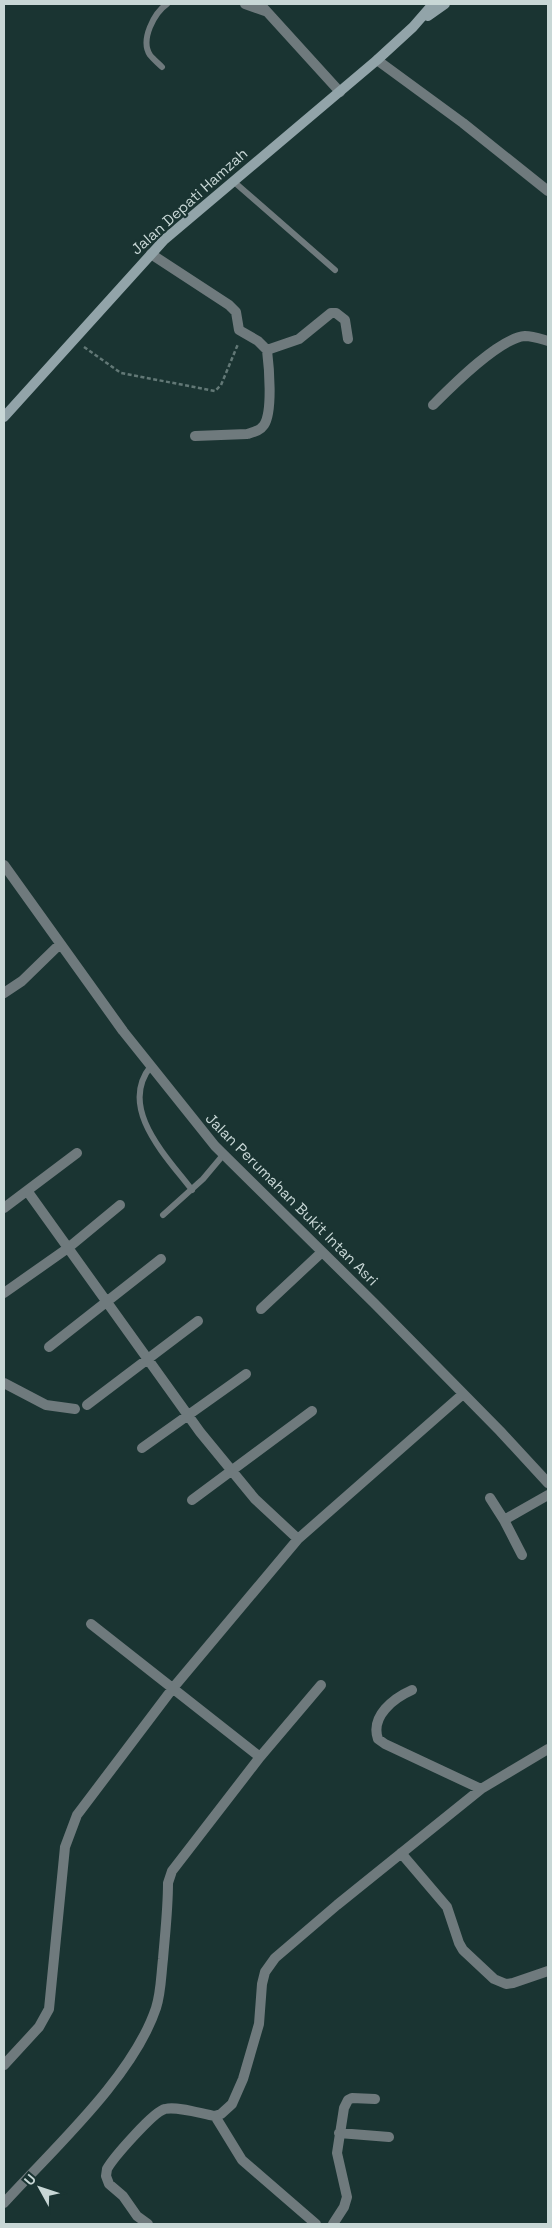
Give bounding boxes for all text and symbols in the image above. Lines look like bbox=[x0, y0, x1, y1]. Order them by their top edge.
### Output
street label: Jalan Depati Hamzah bbox=[127, 144, 251, 258]
street label: Jalan Perumahan Bukit Intan Asri bbox=[202, 1109, 382, 1289]
north arrow bbox=[15, 2163, 65, 2213]
text: U bbox=[20, 2170, 40, 2189]

